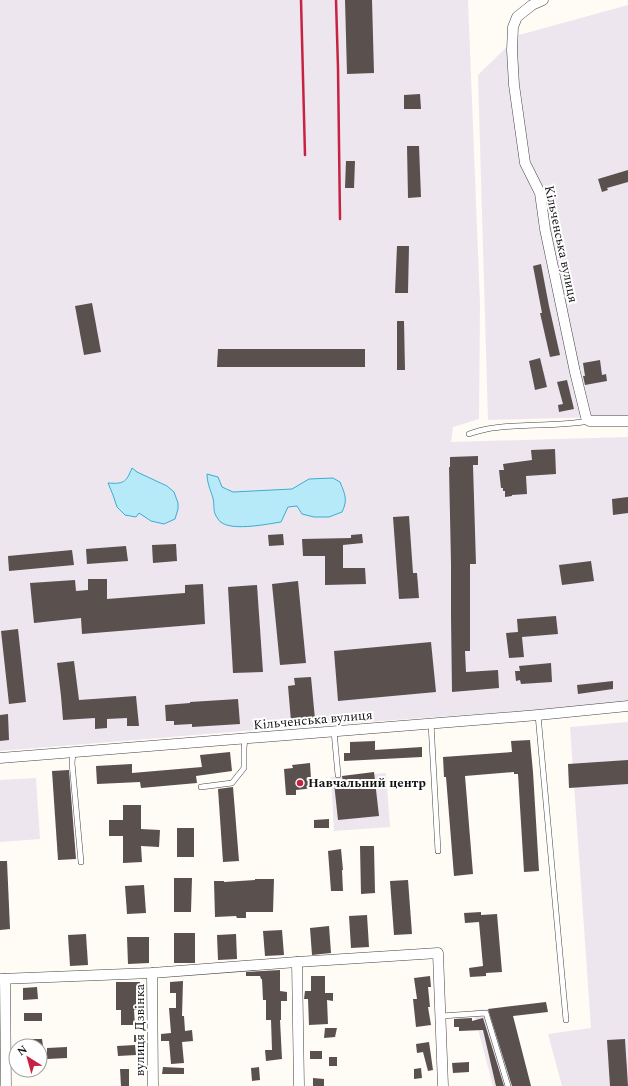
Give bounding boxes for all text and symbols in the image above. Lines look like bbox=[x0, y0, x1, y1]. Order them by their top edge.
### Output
street label: Кільченська вулиця bbox=[539, 183, 583, 305]
street label: Кільченська вулиця bbox=[253, 705, 373, 735]
place label: Навчальний центр bbox=[308, 773, 426, 793]
marker: Навчальний центр bbox=[295, 778, 305, 788]
street label: вулиця Дзвінка bbox=[130, 983, 150, 1076]
north arrow bbox=[8, 1038, 48, 1078]
text: N bbox=[14, 1041, 31, 1060]

